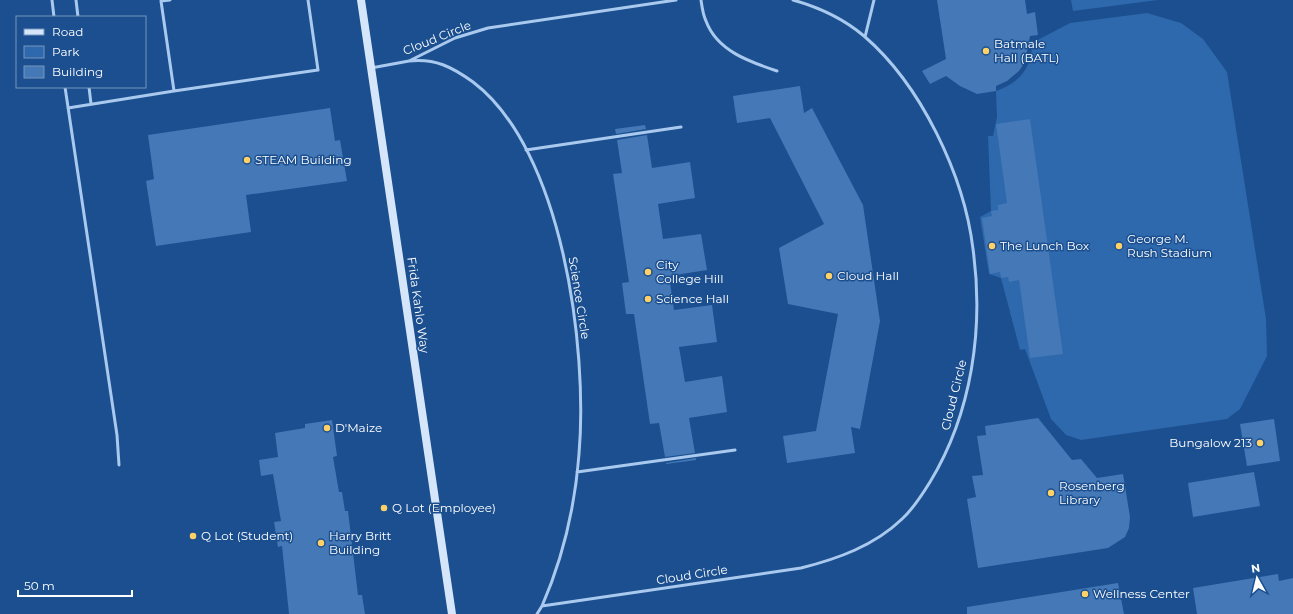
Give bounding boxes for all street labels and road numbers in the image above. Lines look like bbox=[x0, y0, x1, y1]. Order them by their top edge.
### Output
street label: Cloud Circle bbox=[401, 17, 473, 58]
street label: Frida Kahlo Way bbox=[404, 256, 433, 355]
street label: Science Circle bbox=[566, 256, 593, 340]
street label: Cloud Circle bbox=[938, 358, 970, 432]
street label: Cloud Circle bbox=[655, 561, 729, 588]

